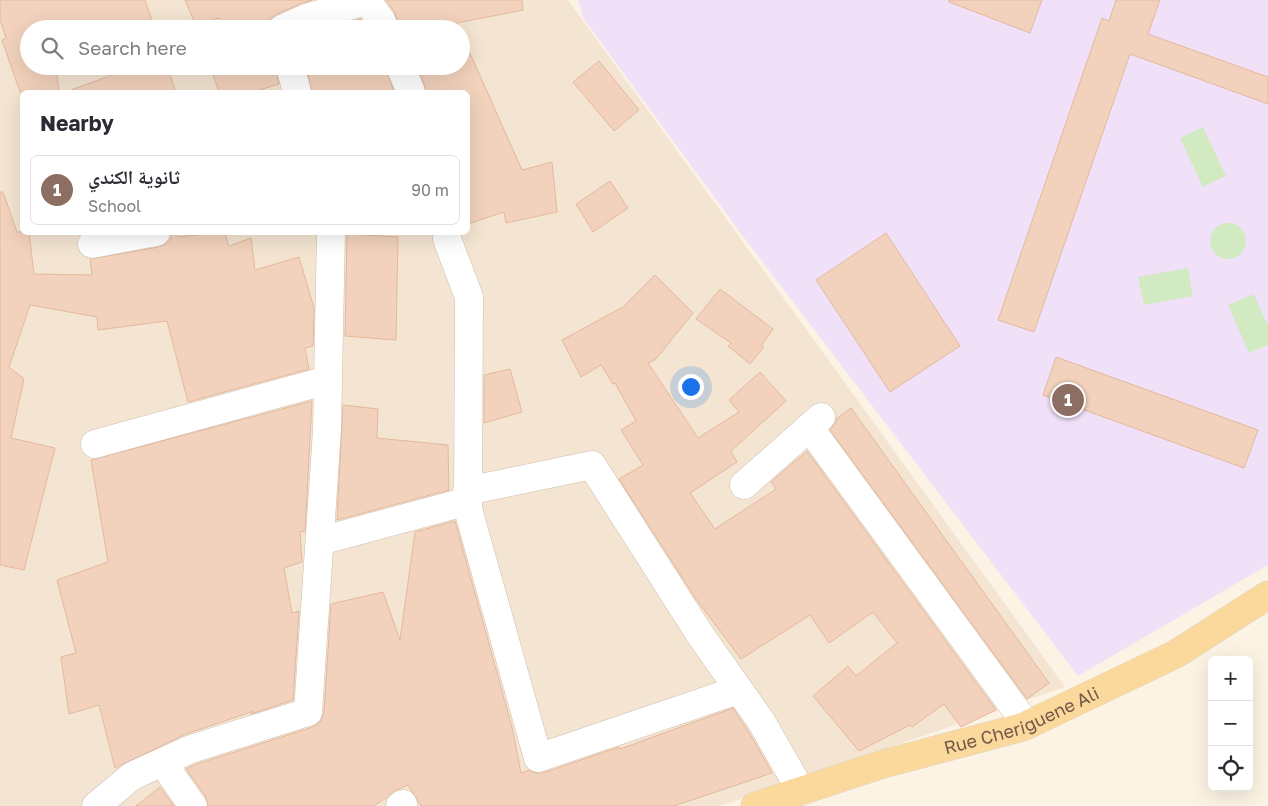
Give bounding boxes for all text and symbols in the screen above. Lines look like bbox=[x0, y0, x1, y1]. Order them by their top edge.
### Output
search box bbox=[20, 20, 470, 75]
icon: search bbox=[38, 34, 66, 62]
text: Search here bbox=[78, 36, 187, 59]
text: Nearby bbox=[40, 110, 114, 136]
text: ثانوية الكندي bbox=[88, 165, 180, 188]
text: 1 bbox=[53, 180, 61, 200]
text: 90 m bbox=[411, 180, 449, 200]
text: School bbox=[88, 196, 141, 216]
your location bbox=[678, 374, 704, 400]
pin: 1 bbox=[1052, 381, 1084, 419]
map controls bbox=[1208, 656, 1253, 791]
button: + bbox=[1208, 656, 1253, 701]
street label: Rue Cheriguene Ali bbox=[941, 682, 1102, 758]
button: − bbox=[1208, 701, 1253, 746]
button: locate bbox=[1208, 746, 1253, 791]

